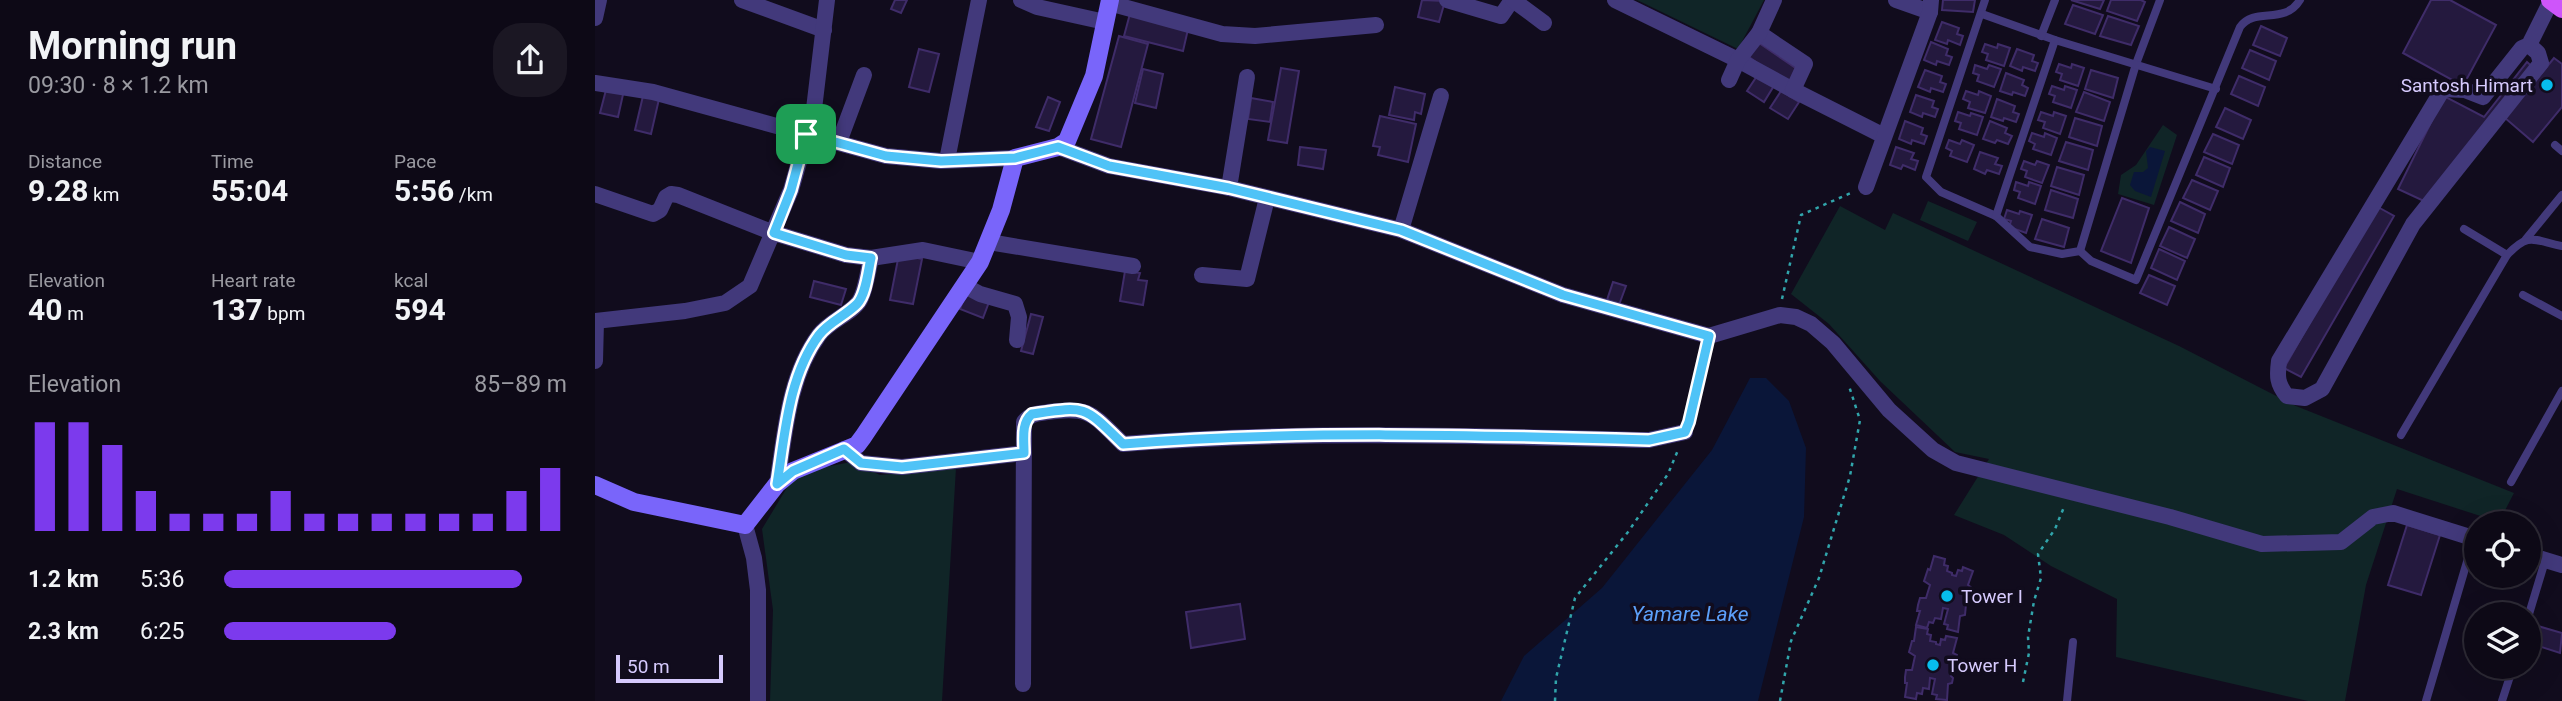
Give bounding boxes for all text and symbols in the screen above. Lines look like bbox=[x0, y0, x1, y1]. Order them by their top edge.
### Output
button: share bbox=[493, 23, 567, 97]
text: Morning run bbox=[28, 24, 237, 68]
text: 09:30 · 8 × 1.2 km bbox=[28, 72, 209, 99]
place label: Santosh Himart bbox=[2401, 74, 2533, 97]
marker: Santosh Himart bbox=[2539, 77, 2555, 93]
pin bbox=[776, 104, 836, 164]
icon: arrive bbox=[787, 115, 825, 153]
text: Distance bbox=[28, 150, 102, 173]
text: Time bbox=[211, 150, 254, 173]
text: Pace bbox=[394, 150, 436, 173]
text: 9.28 bbox=[28, 173, 88, 208]
text: 55:04 bbox=[211, 173, 288, 208]
text: 5:56 bbox=[394, 173, 454, 208]
text: km bbox=[88, 183, 119, 206]
text: /km bbox=[454, 183, 493, 206]
text: Elevation bbox=[28, 269, 105, 292]
text: Heart rate bbox=[211, 269, 296, 292]
text: kcal bbox=[394, 269, 428, 292]
text: 40 bbox=[28, 292, 62, 327]
text: 137 bbox=[211, 292, 263, 327]
text: 594 bbox=[394, 292, 446, 327]
text: m bbox=[62, 302, 84, 325]
text: bpm bbox=[263, 302, 305, 325]
text: Elevation bbox=[28, 371, 121, 398]
text: 85–89 m bbox=[474, 371, 567, 398]
map controls bbox=[2464, 511, 2541, 679]
button: locate bbox=[2464, 511, 2541, 588]
text: 1.2 km bbox=[28, 566, 99, 593]
text: 5:36 bbox=[140, 566, 184, 593]
place label: Tower I bbox=[1961, 585, 2023, 608]
marker: Tower I bbox=[1939, 588, 1955, 604]
water label: Yamare Lake bbox=[1631, 602, 1749, 626]
button: layers bbox=[2464, 602, 2541, 679]
text: 2.3 km bbox=[28, 618, 99, 645]
text: 6:25 bbox=[140, 618, 184, 645]
scale bar bbox=[616, 652, 723, 684]
place label: Tower H bbox=[1947, 654, 2017, 677]
text: 50 m bbox=[627, 655, 670, 678]
marker: Tower H bbox=[1925, 657, 1941, 673]

